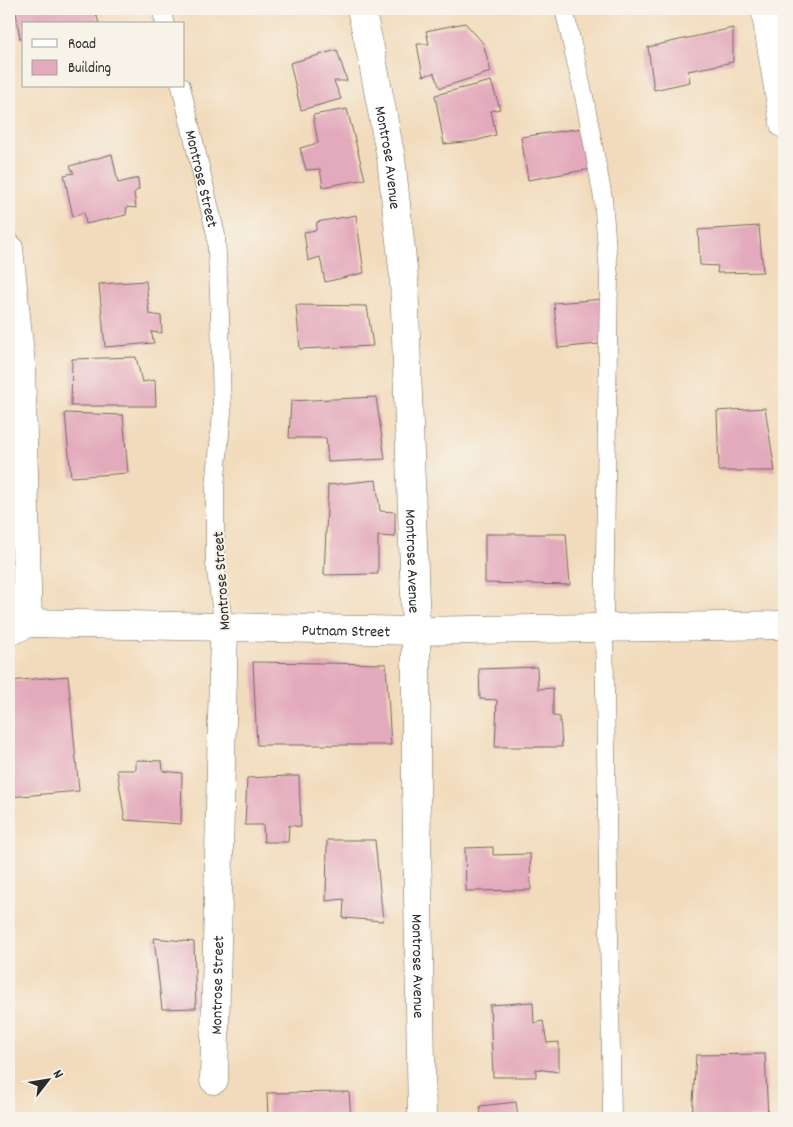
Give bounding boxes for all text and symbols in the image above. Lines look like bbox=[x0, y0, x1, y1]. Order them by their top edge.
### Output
legend bbox=[22, 22, 185, 88]
text: Road bbox=[68, 34, 96, 56]
text: Building bbox=[68, 58, 111, 80]
street label: Montrose Avenue bbox=[367, 104, 405, 210]
street label: Montrose Street bbox=[178, 128, 223, 230]
street label: Montrose Avenue bbox=[398, 509, 424, 614]
street label: Montrose Street bbox=[208, 530, 237, 631]
street label: Putnam Street bbox=[301, 620, 390, 644]
street label: Montrose Avenue bbox=[404, 914, 429, 1018]
street label: Montrose Street bbox=[206, 935, 231, 1035]
north arrow bbox=[22, 1054, 72, 1104]
text: N bbox=[47, 1066, 68, 1083]

